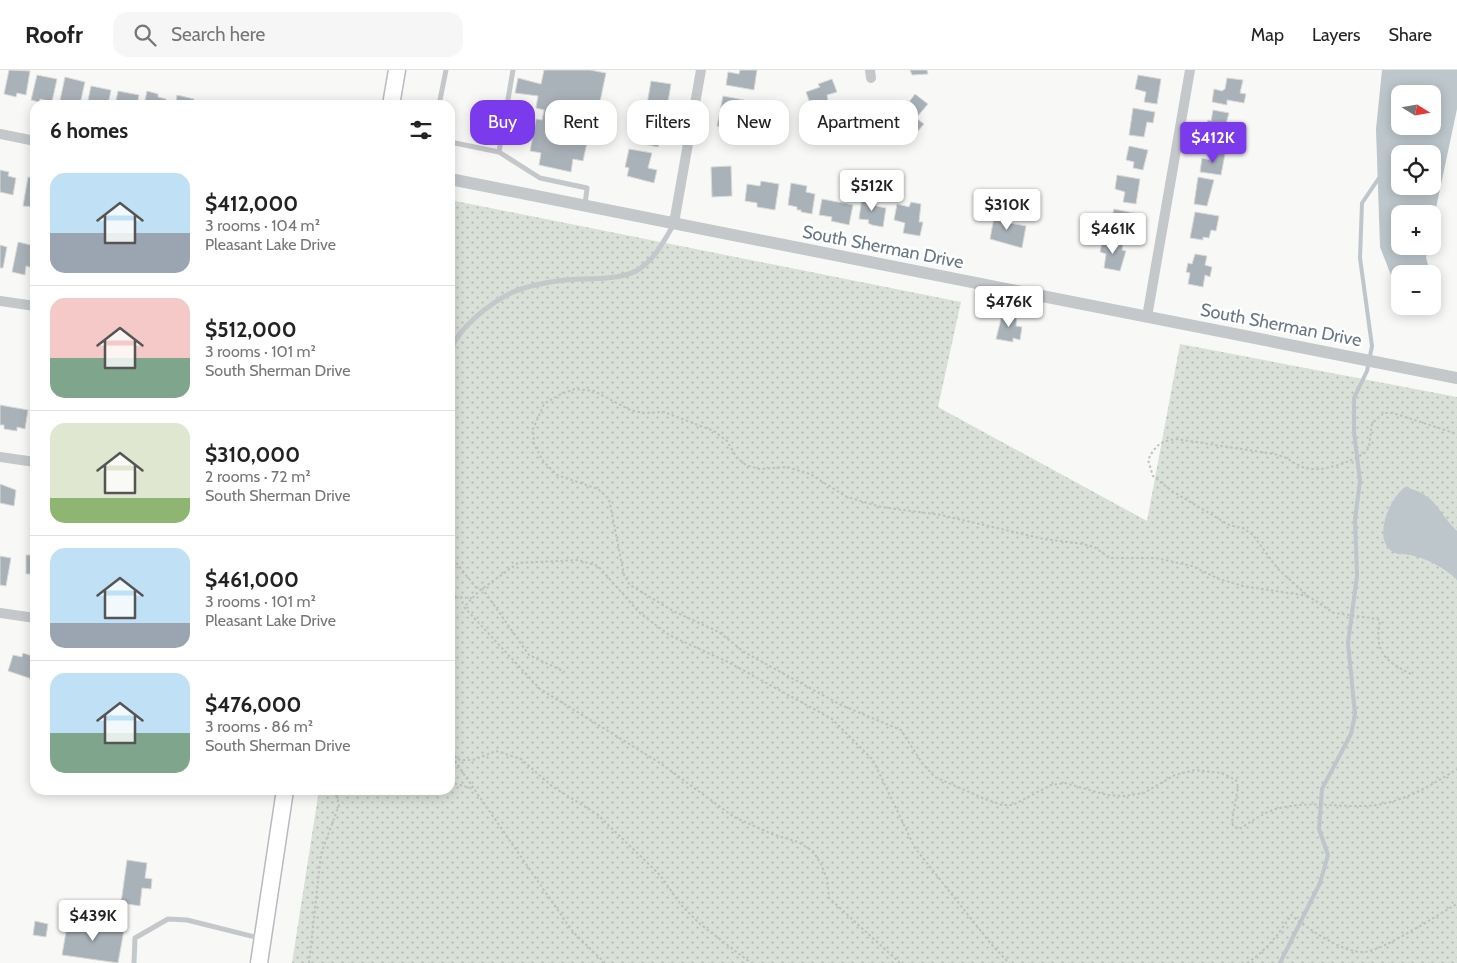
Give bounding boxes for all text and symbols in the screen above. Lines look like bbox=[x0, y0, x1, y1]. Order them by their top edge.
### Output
search box bbox=[113, 12, 463, 57]
text: Roofr bbox=[25, 20, 83, 49]
icon: search bbox=[131, 21, 159, 49]
text: Search here bbox=[171, 23, 265, 46]
text: Map bbox=[1251, 24, 1284, 46]
text: Layers bbox=[1312, 24, 1361, 46]
text: Share bbox=[1389, 24, 1432, 46]
north arrow bbox=[1391, 85, 1441, 135]
map controls bbox=[1391, 85, 1441, 315]
chip: Buy bbox=[470, 100, 535, 145]
chip: Rent bbox=[545, 100, 617, 145]
chip: Filters bbox=[627, 100, 709, 145]
chip: New bbox=[719, 100, 789, 145]
chip: Apartment bbox=[799, 100, 918, 145]
icon: filters bbox=[407, 116, 435, 144]
text: 6 homes bbox=[50, 118, 128, 143]
pin: $412K bbox=[1178, 122, 1248, 164]
text: $412K bbox=[1191, 128, 1235, 147]
button: locate bbox=[1391, 145, 1441, 195]
pin: $512K bbox=[837, 170, 907, 212]
text: $512K bbox=[851, 176, 893, 195]
pin: $310K bbox=[972, 189, 1042, 231]
text: $412,000 bbox=[205, 191, 298, 216]
icon: home bbox=[90, 193, 150, 253]
text: $310K bbox=[984, 195, 1030, 214]
button: + bbox=[1391, 205, 1441, 255]
pin: $461K bbox=[1078, 212, 1148, 255]
text: 3 rooms · 104 m² bbox=[205, 216, 320, 235]
text: $461K bbox=[1091, 219, 1135, 238]
street label: South Sherman Drive bbox=[801, 221, 965, 273]
text: Pleasant Lake Drive bbox=[205, 235, 336, 254]
button: − bbox=[1391, 265, 1441, 315]
pin: $476K bbox=[974, 286, 1044, 328]
text: $476K bbox=[986, 292, 1032, 311]
street label: South Sherman Drive bbox=[1199, 299, 1363, 351]
text: $512,000 bbox=[205, 317, 296, 342]
icon: home bbox=[90, 318, 150, 378]
text: 3 rooms · 101 m² bbox=[205, 342, 316, 361]
text: South Sherman Drive bbox=[205, 361, 351, 380]
text: $310,000 bbox=[205, 442, 300, 467]
icon: home bbox=[90, 443, 150, 503]
text: 2 rooms · 72 m² bbox=[205, 467, 310, 486]
text: South Sherman Drive bbox=[205, 486, 351, 505]
text: $461,000 bbox=[205, 567, 299, 592]
icon: home bbox=[90, 568, 150, 628]
text: 3 rooms · 101 m² bbox=[205, 592, 316, 611]
text: Pleasant Lake Drive bbox=[205, 611, 336, 630]
text: $476,000 bbox=[205, 692, 301, 717]
icon: home bbox=[90, 693, 150, 753]
text: 3 rooms · 86 m² bbox=[205, 717, 313, 736]
text: South Sherman Drive bbox=[205, 736, 351, 755]
pin: $439K bbox=[58, 900, 128, 942]
text: $439K bbox=[70, 906, 116, 925]

